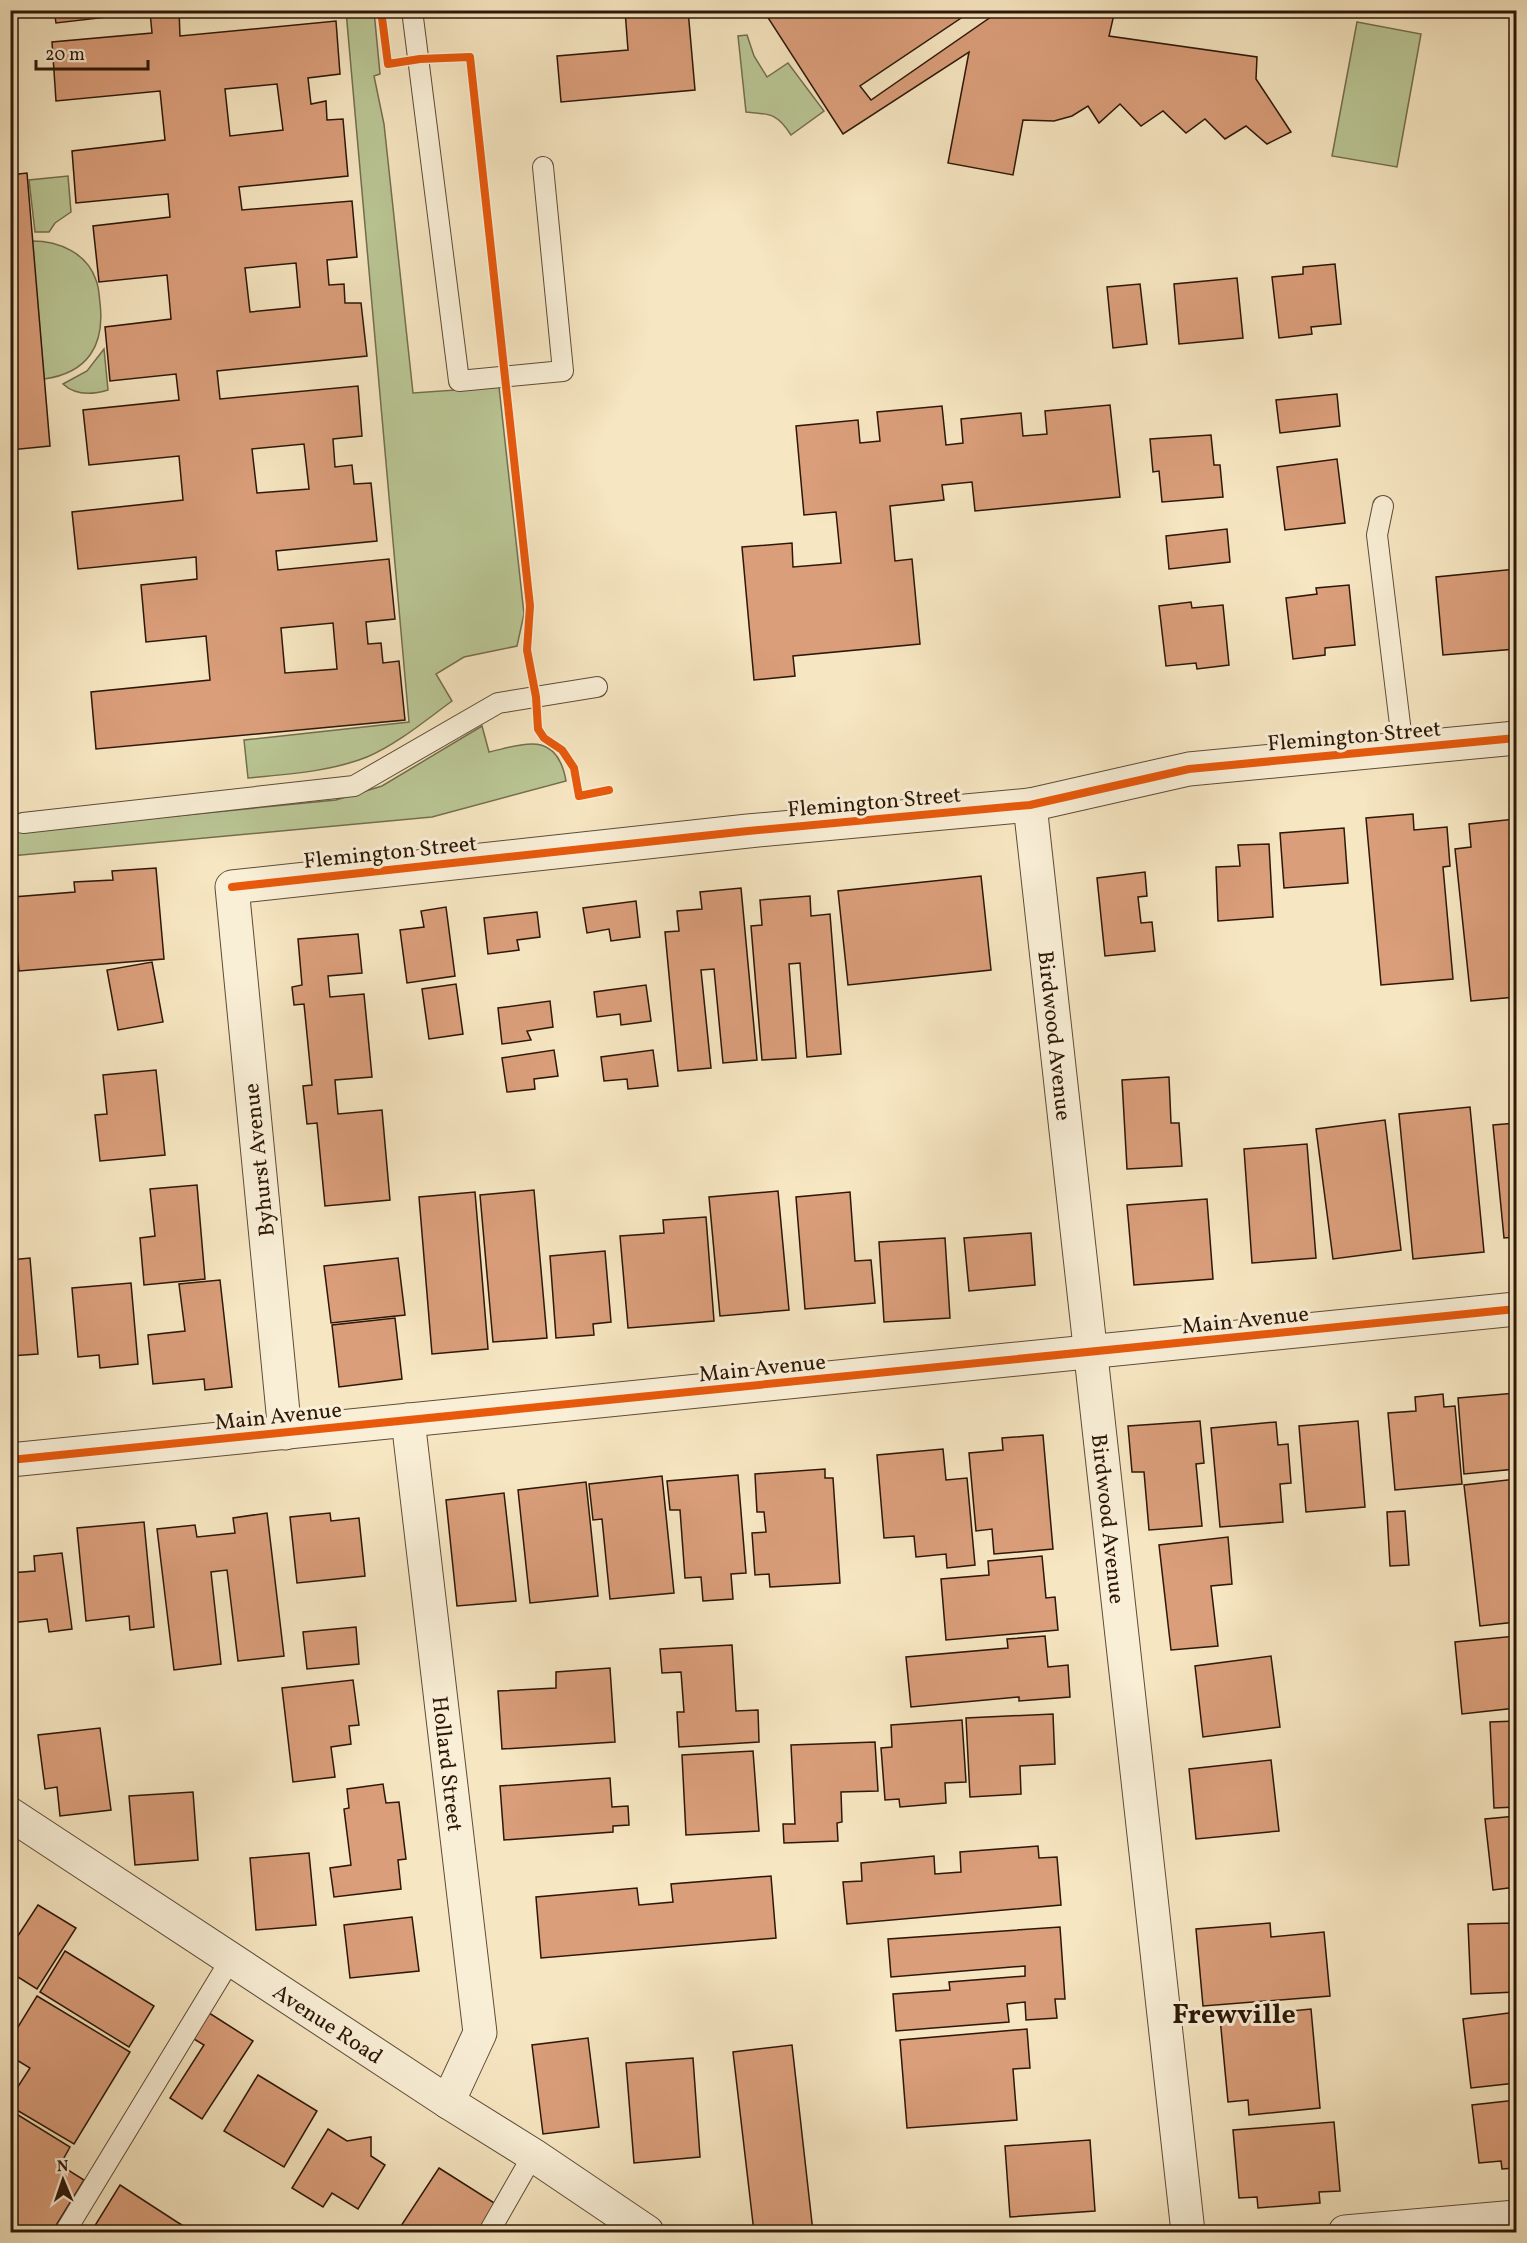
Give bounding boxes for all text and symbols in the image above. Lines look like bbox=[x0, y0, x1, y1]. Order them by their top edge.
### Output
scale bar bbox=[36, 33, 148, 71]
text: 20 m bbox=[45, 43, 85, 68]
street label: Flemington Street bbox=[1266, 714, 1443, 761]
street label: Flemington Street bbox=[786, 780, 963, 827]
street label: Flemington Street bbox=[302, 829, 479, 878]
street label: Birdwood Avenue bbox=[1028, 949, 1078, 1123]
street label: Byhurst Avenue bbox=[237, 1082, 284, 1238]
street label: Main Avenue bbox=[1180, 1299, 1310, 1344]
street label: Main Avenue bbox=[697, 1347, 827, 1392]
street label: Main Avenue bbox=[213, 1395, 343, 1440]
street label: Birdwood Avenue bbox=[1082, 1432, 1131, 1606]
street label: Hollard Street bbox=[423, 1695, 469, 1834]
street label: Avenue Road bbox=[266, 1978, 388, 2073]
district label: Frewville bbox=[1172, 1996, 1296, 2035]
north arrow bbox=[33, 2150, 93, 2210]
text: N bbox=[56, 2156, 69, 2178]

